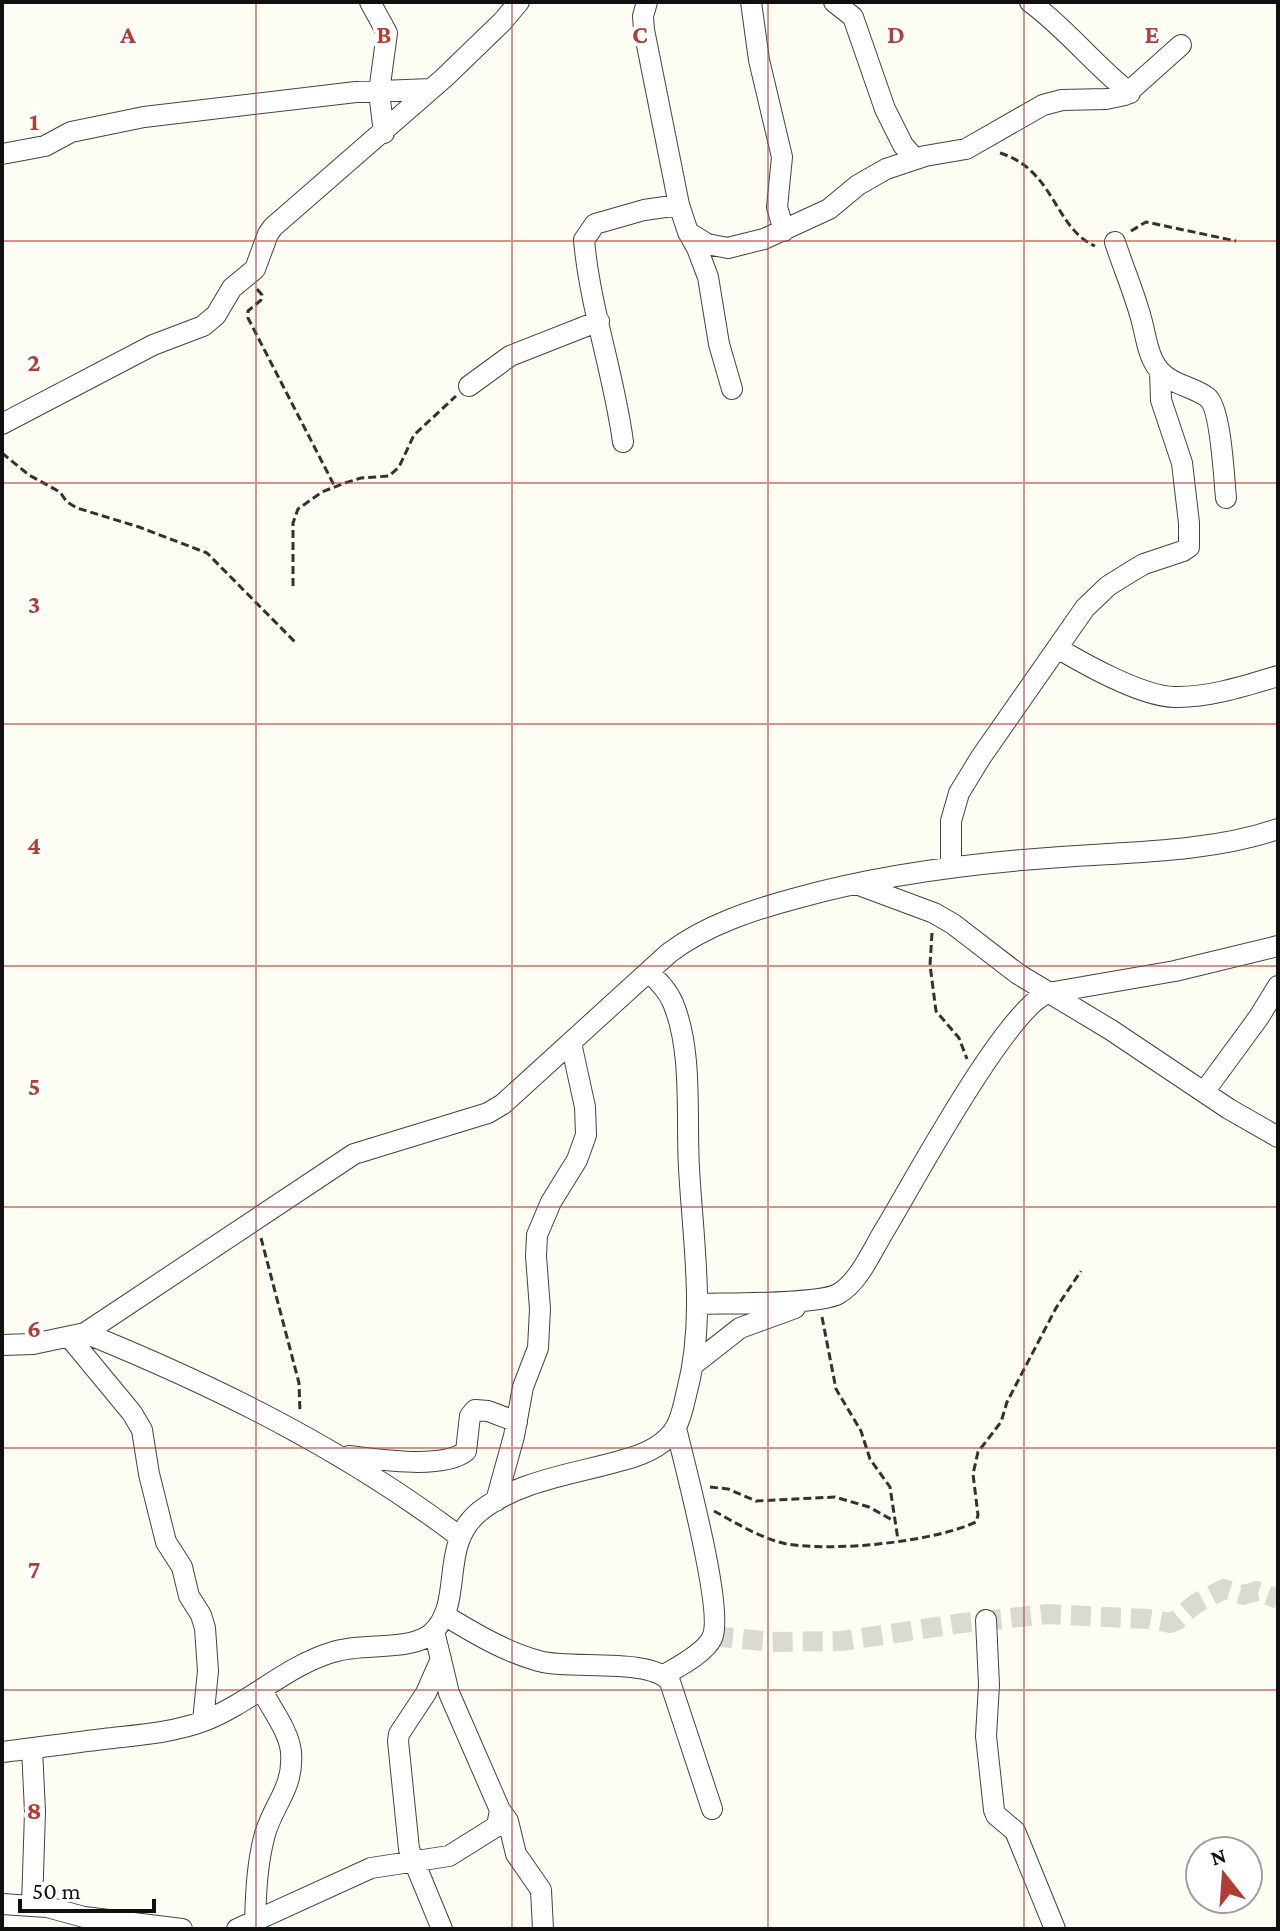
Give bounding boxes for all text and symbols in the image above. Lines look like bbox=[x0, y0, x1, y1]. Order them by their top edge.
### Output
text: A bbox=[119, 20, 136, 49]
text: B bbox=[376, 20, 392, 49]
text: C bbox=[632, 20, 648, 49]
text: D bbox=[887, 20, 905, 49]
text: E bbox=[1145, 20, 1160, 49]
text: 1 bbox=[29, 107, 39, 136]
text: 2 bbox=[27, 348, 41, 377]
text: 3 bbox=[28, 590, 40, 619]
text: 4 bbox=[27, 831, 41, 860]
text: 5 bbox=[28, 1072, 40, 1101]
text: 6 bbox=[27, 1314, 41, 1343]
text: 7 bbox=[28, 1555, 40, 1584]
text: 8 bbox=[26, 1796, 42, 1825]
north arrow bbox=[1184, 1835, 1264, 1915]
text: N bbox=[1207, 1842, 1229, 1870]
scale bar bbox=[20, 1863, 154, 1913]
text: 50 m bbox=[32, 1877, 81, 1904]

